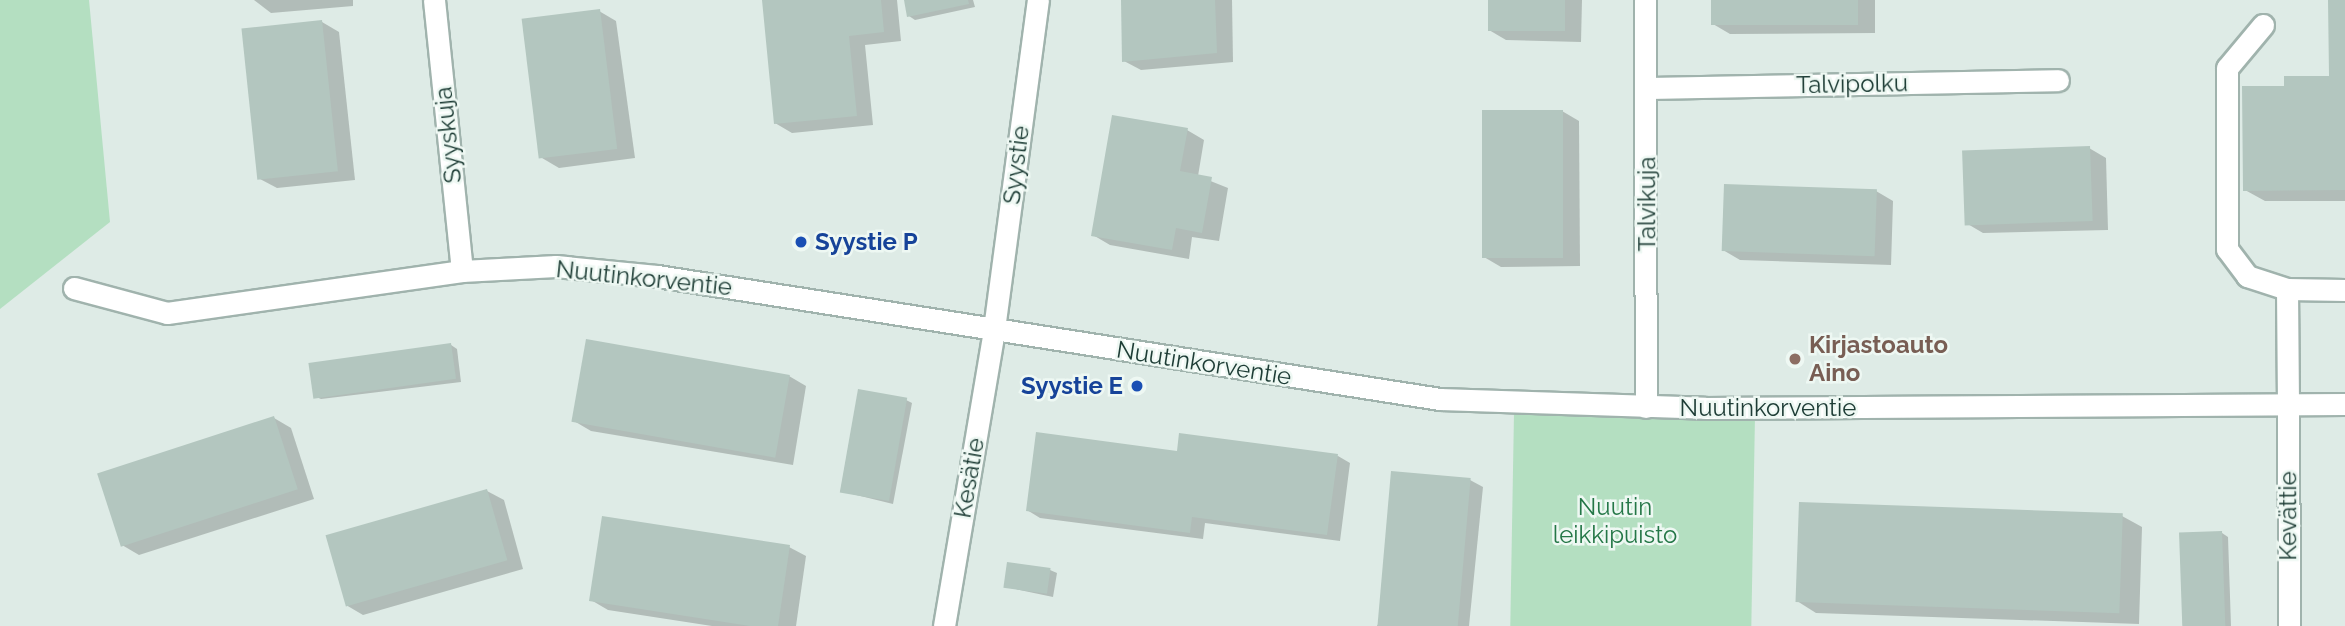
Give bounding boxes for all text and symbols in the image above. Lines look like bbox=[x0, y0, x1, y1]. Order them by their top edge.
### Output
street label: Talvipolku bbox=[1796, 69, 1908, 99]
street label: Syyskuja bbox=[429, 85, 467, 185]
street label: Syystie bbox=[997, 124, 1035, 206]
street label: Talvikuja bbox=[1633, 157, 1661, 251]
place label: Syystie P bbox=[815, 228, 918, 256]
marker: Syystie P bbox=[793, 234, 809, 250]
street label: Nuutinkorventie bbox=[555, 254, 733, 302]
place label: Kirjastoauto Aino bbox=[1809, 331, 1948, 387]
street label: Nuutinkorventie bbox=[1114, 335, 1294, 391]
marker: Kirjastoauto Aino bbox=[1787, 351, 1803, 367]
place label: Syystie E bbox=[1021, 372, 1123, 400]
marker: Syystie E bbox=[1129, 378, 1145, 394]
street label: Nuutinkorventie bbox=[1680, 394, 1856, 422]
street label: Kesätie bbox=[948, 436, 990, 520]
street label: Kevättie bbox=[2274, 471, 2302, 561]
park label: Nuutin leikkipuisto bbox=[1553, 493, 1677, 549]

